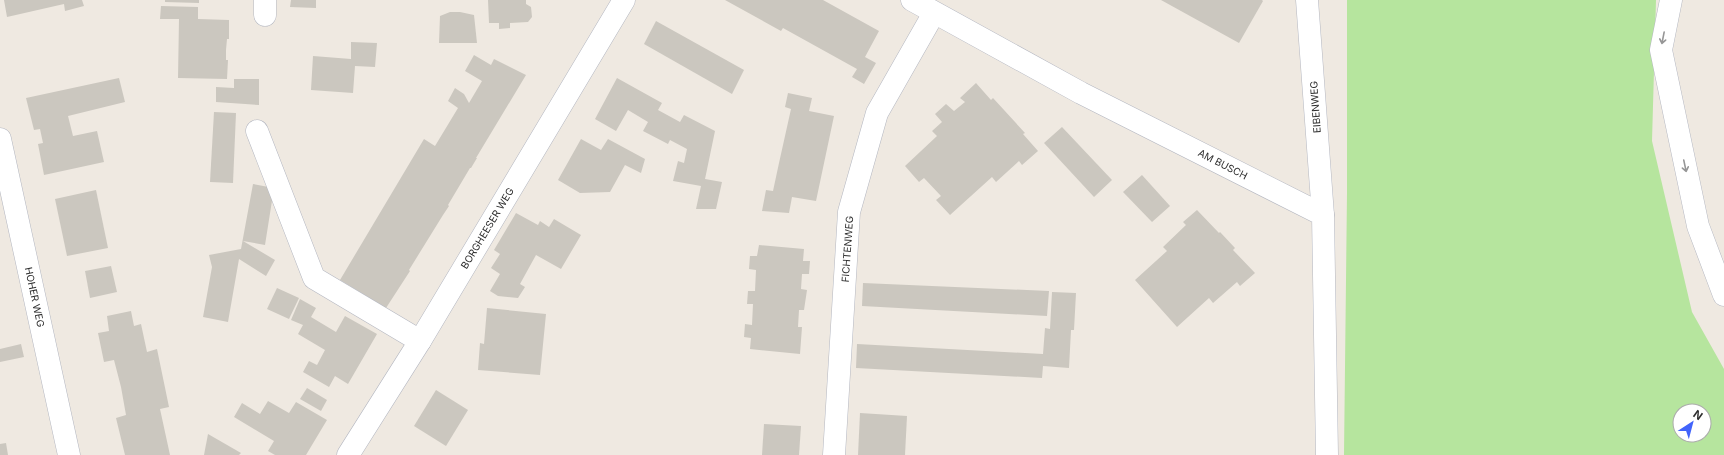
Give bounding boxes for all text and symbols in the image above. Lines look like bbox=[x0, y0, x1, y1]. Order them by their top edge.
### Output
one-way arrow bbox=[1659, 31, 1667, 44]
street label: EIBENWEG bbox=[1307, 81, 1323, 133]
street label: AM BUSCH bbox=[1196, 146, 1250, 182]
one-way arrow bbox=[1682, 159, 1690, 172]
street label: BORGHEESER WEG bbox=[458, 185, 516, 271]
street label: FICHTENWEG bbox=[839, 215, 855, 283]
street label: HOHER WEG bbox=[23, 266, 47, 328]
north arrow bbox=[1672, 403, 1712, 443]
text: N bbox=[1690, 407, 1705, 423]

